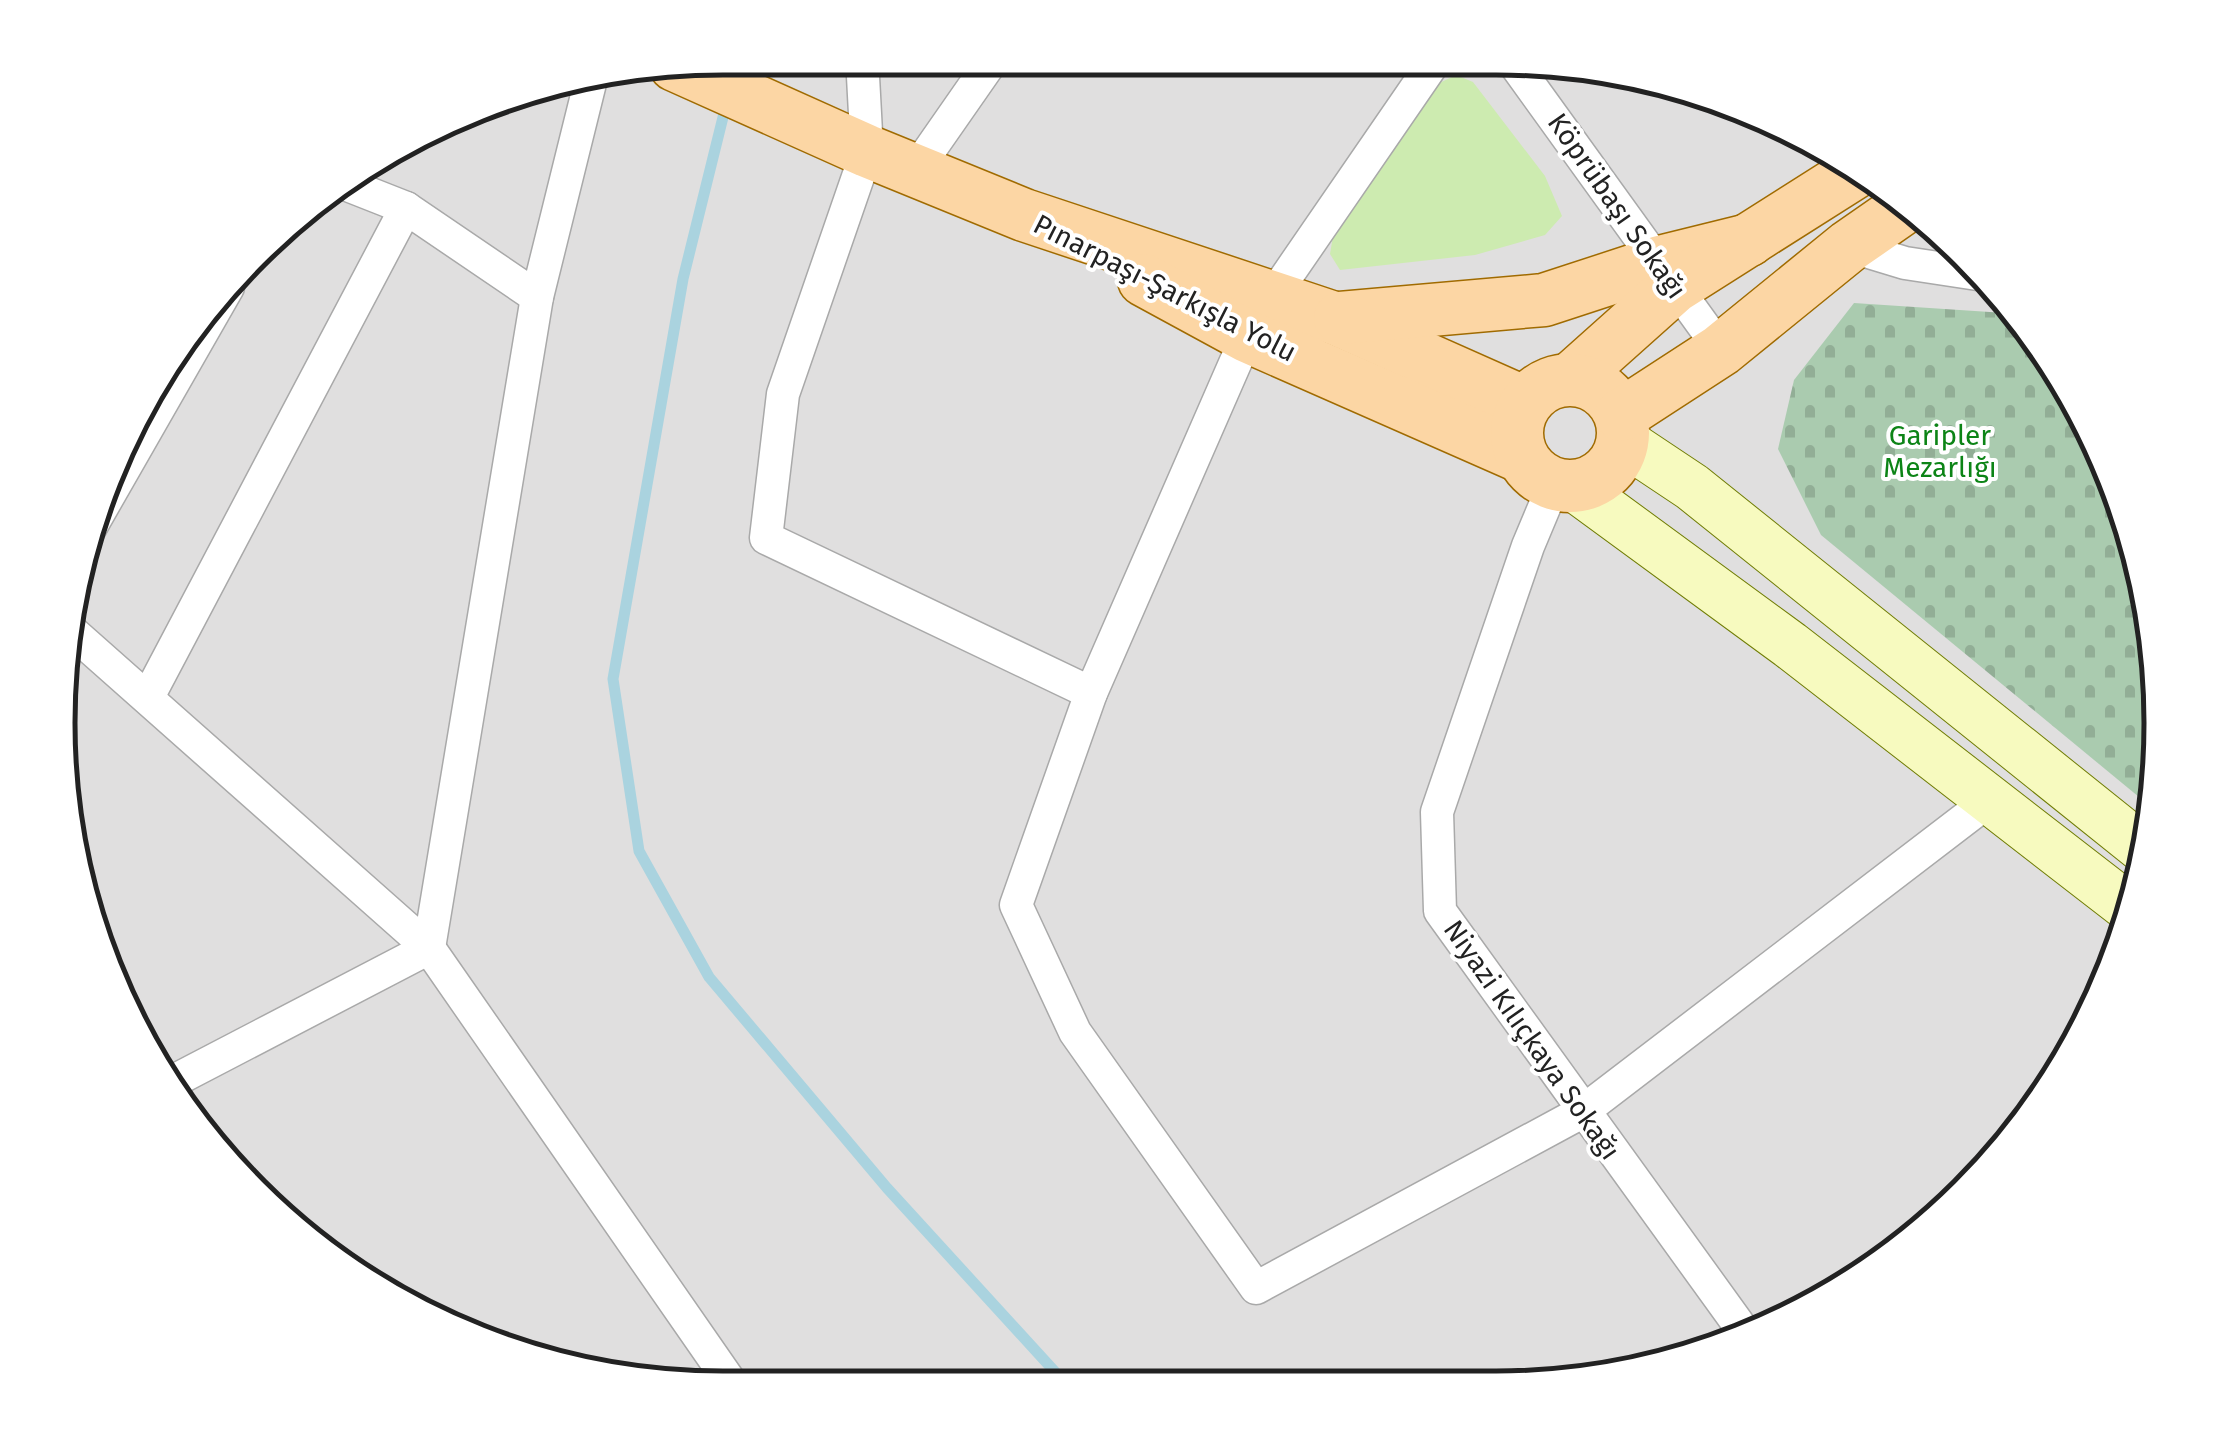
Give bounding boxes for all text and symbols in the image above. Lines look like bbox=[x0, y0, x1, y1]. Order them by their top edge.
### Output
street label: Köprübaşı Sokağı bbox=[1541, 107, 1693, 305]
street label: Pınarpaşı-Şarkışla Yolu bbox=[1028, 207, 1302, 369]
park label: Garipler Mezarlığı bbox=[1883, 419, 1997, 484]
street label: Niyazi Kılıçkaya Sokağı bbox=[1437, 914, 1627, 1166]

